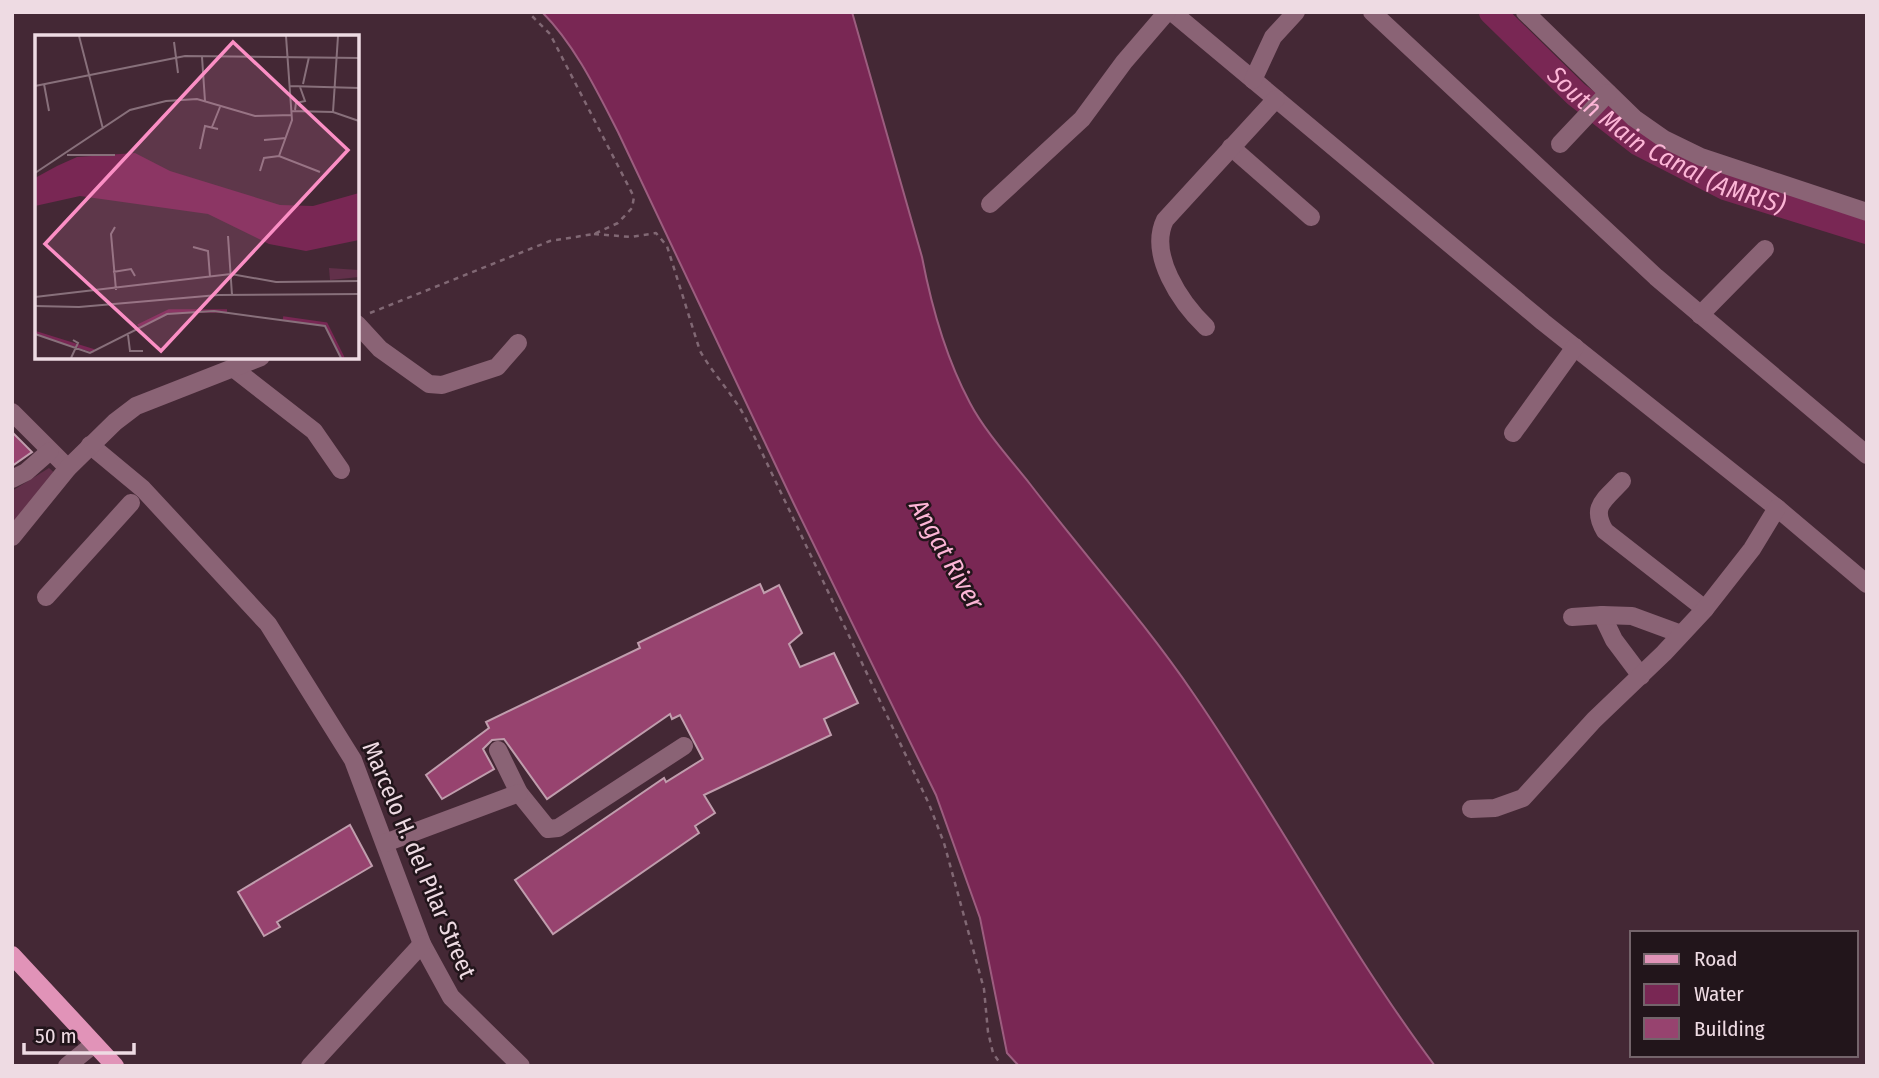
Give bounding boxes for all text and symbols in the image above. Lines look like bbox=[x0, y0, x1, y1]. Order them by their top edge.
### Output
inset map bbox=[35, 35, 359, 359]
water label: South Main Canal (AMRIS) bbox=[1540, 59, 1790, 221]
water label: Angat River bbox=[902, 493, 991, 616]
street label: Marcelo H. del Pilar Street bbox=[356, 738, 482, 983]
legend bbox=[1630, 931, 1858, 1057]
text: Road bbox=[1694, 946, 1738, 972]
text: Water bbox=[1694, 981, 1744, 1007]
scale bar bbox=[24, 1012, 135, 1056]
text: Building bbox=[1694, 1016, 1765, 1042]
text: 50 m bbox=[35, 1023, 77, 1049]

